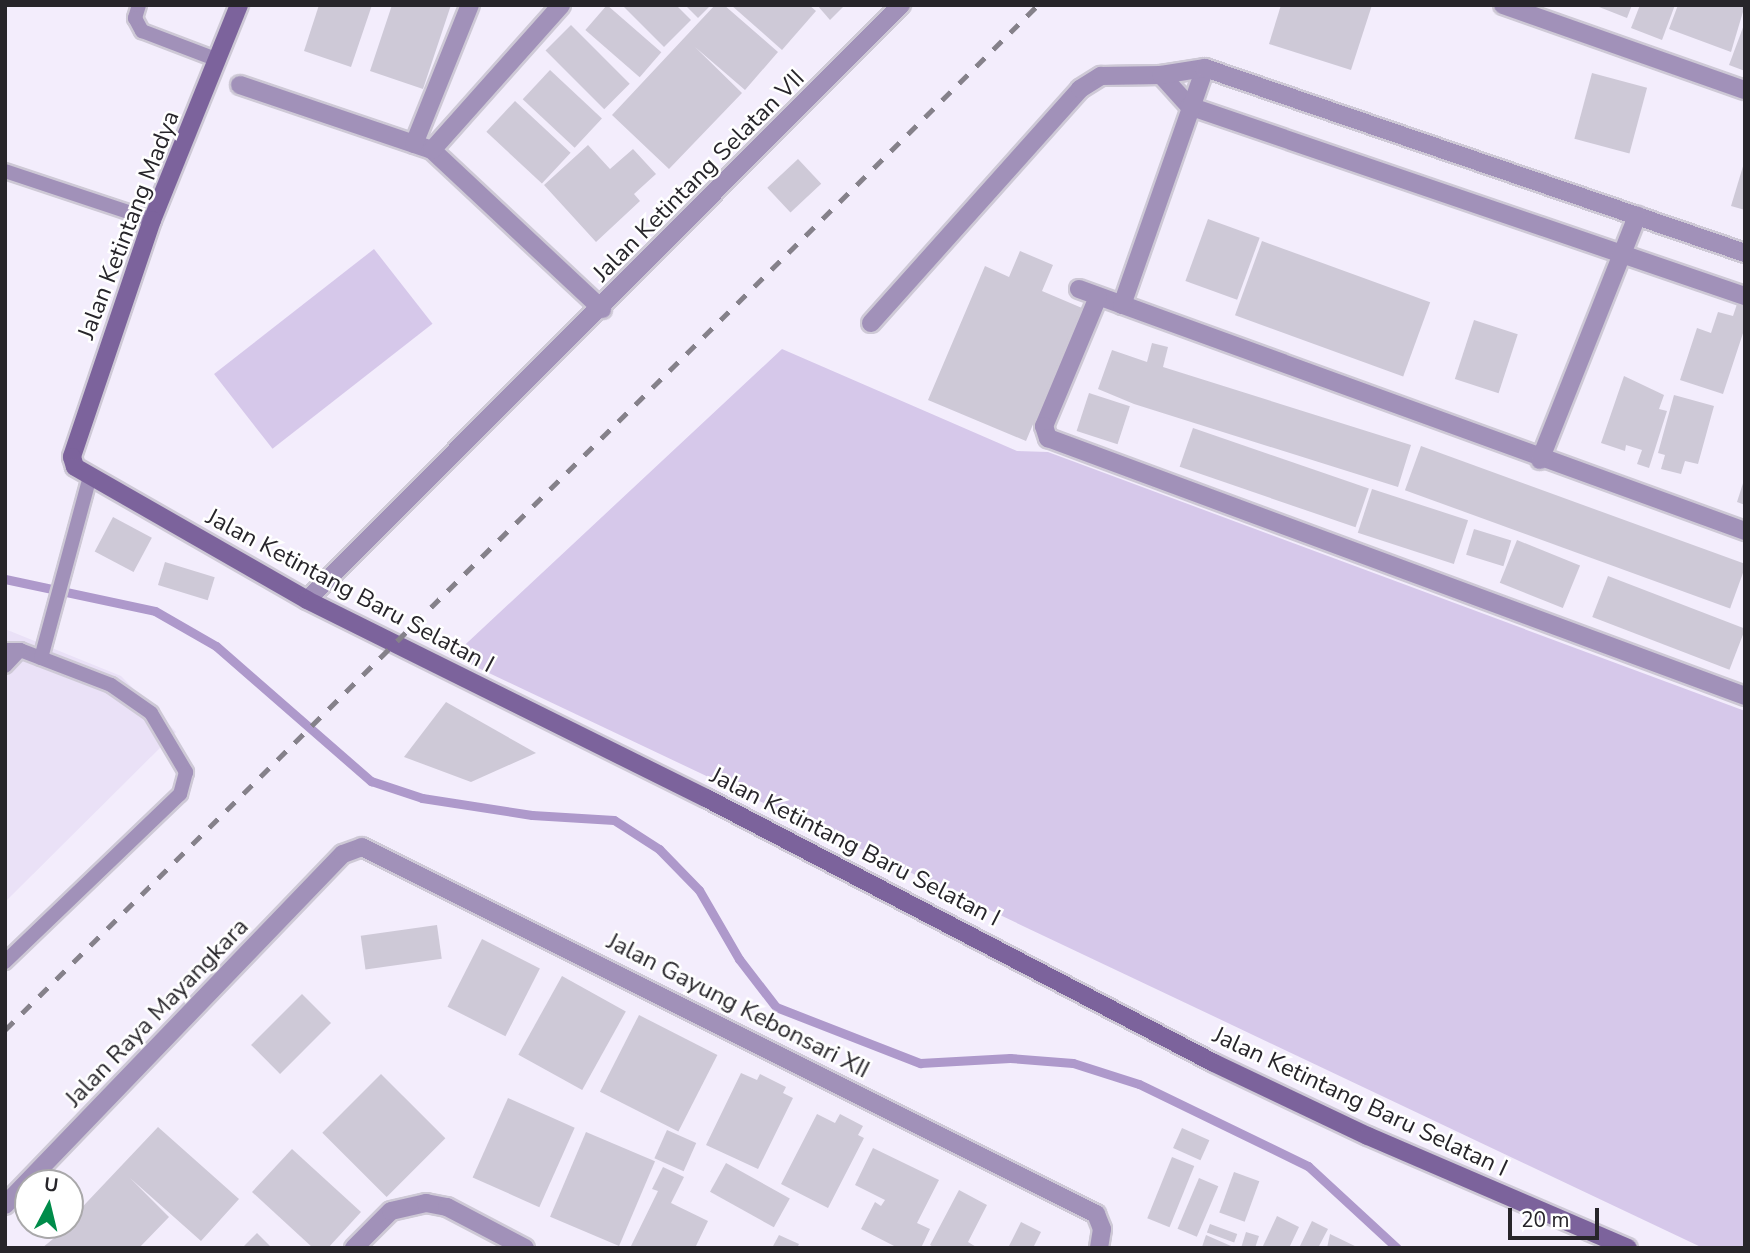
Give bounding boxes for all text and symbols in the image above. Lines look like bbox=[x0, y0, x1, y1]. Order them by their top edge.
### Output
street label: Jalan Ketintang Selatan VII bbox=[587, 64, 811, 288]
street label: Jalan Ketintang Madya bbox=[72, 107, 186, 343]
street label: Jalan Ketintang Baru Selatan I bbox=[201, 503, 499, 679]
street label: Jalan Ketintang Baru Selatan I bbox=[705, 761, 1005, 933]
street label: Jalan Raya Mayangkara bbox=[59, 913, 255, 1113]
street label: Jalan Gayung Kebonsari XII bbox=[602, 927, 874, 1085]
street label: Jalan Ketintang Baru Selatan I bbox=[1208, 1021, 1512, 1183]
north arrow bbox=[14, 1169, 84, 1239]
text: U bbox=[43, 1171, 60, 1199]
scale bar bbox=[1512, 1194, 1603, 1238]
text: 20 m bbox=[1521, 1206, 1570, 1234]

